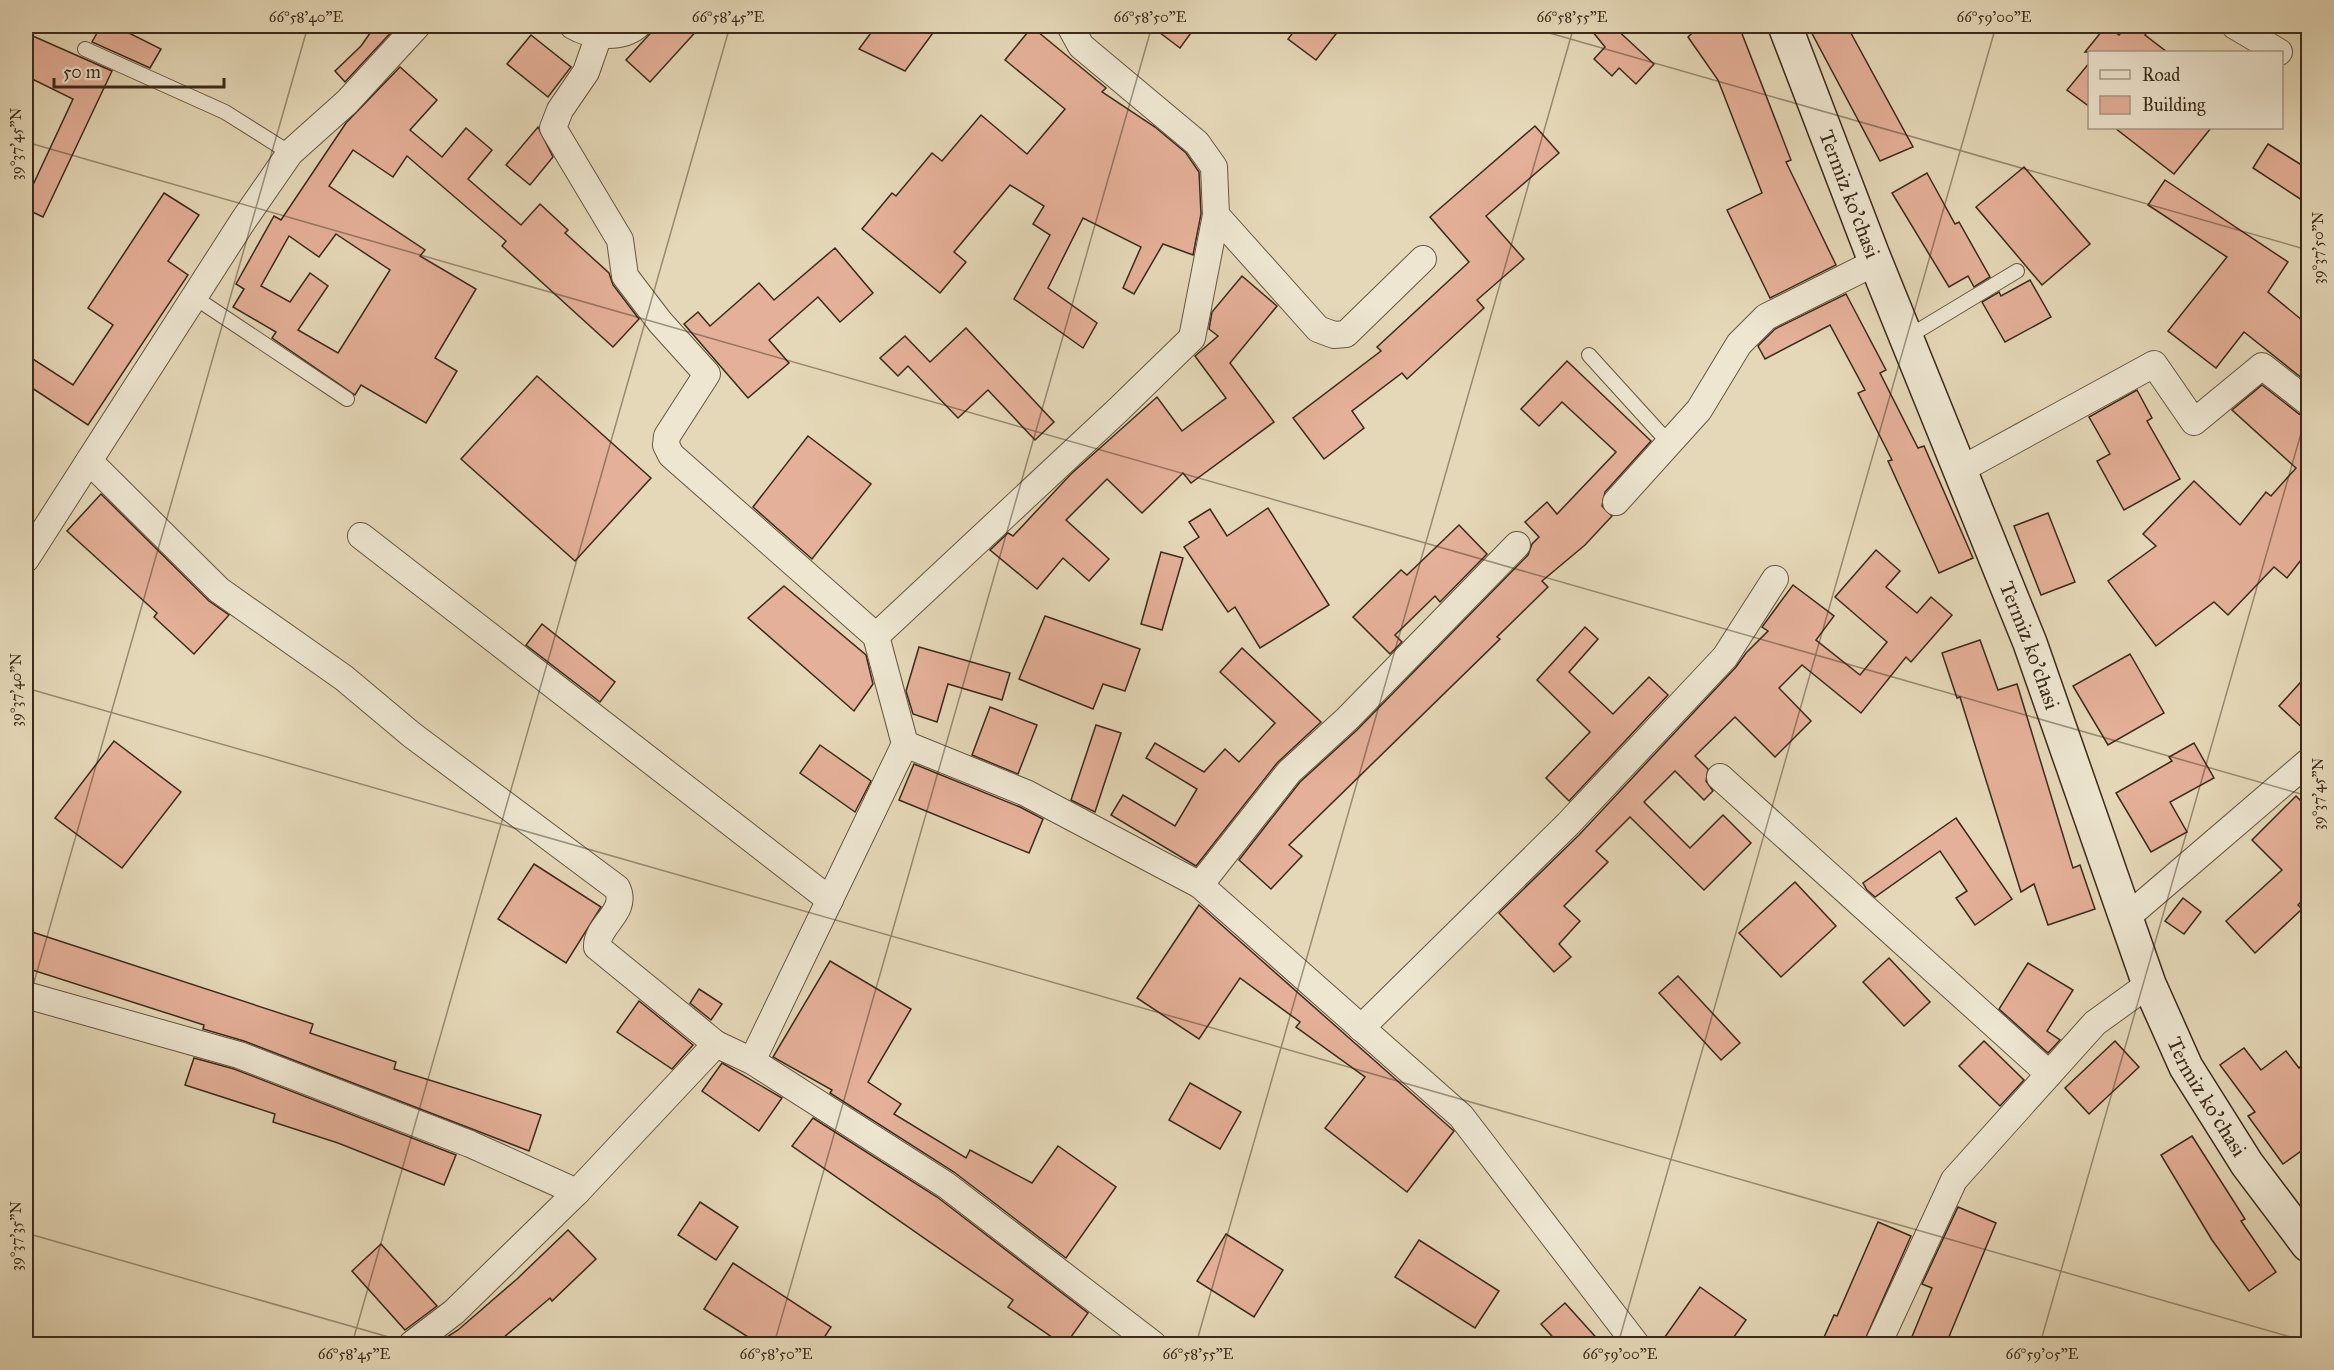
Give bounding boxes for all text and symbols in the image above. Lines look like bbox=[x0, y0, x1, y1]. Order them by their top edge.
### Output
text: 66°58'40"E bbox=[269, 8, 343, 26]
text: 66°58'45"E bbox=[692, 8, 765, 26]
text: 66°58'50"E bbox=[1114, 8, 1187, 26]
text: 66°58'55"E bbox=[1536, 8, 1608, 26]
text: 66°59'00"E bbox=[1957, 8, 2032, 26]
scale bar bbox=[54, 51, 224, 89]
legend bbox=[2088, 51, 2283, 129]
text: 50 m bbox=[63, 61, 101, 83]
text: Road bbox=[2142, 64, 2180, 86]
text: Building bbox=[2142, 94, 2206, 117]
text: 39°37'45"N bbox=[7, 108, 25, 180]
street label: Termiz ko'chasi bbox=[1813, 126, 1886, 262]
text: 39°37'50"N bbox=[2309, 211, 2327, 284]
street label: Termiz ko'chasi bbox=[1993, 577, 2065, 713]
text: 39°37'40"N bbox=[7, 653, 25, 727]
text: 39°37'45"N bbox=[2309, 758, 2327, 830]
street label: Termiz ko'chasi bbox=[2161, 1033, 2252, 1162]
text: 39°37'35"N bbox=[7, 1201, 25, 1271]
text: 66°58'45"E bbox=[318, 1345, 391, 1363]
text: 66°58'50"E bbox=[740, 1345, 813, 1363]
text: 66°58'55"E bbox=[1162, 1345, 1234, 1363]
text: 66°59'00"E bbox=[1583, 1345, 1658, 1363]
text: 66°59'05"E bbox=[2005, 1345, 2079, 1363]

